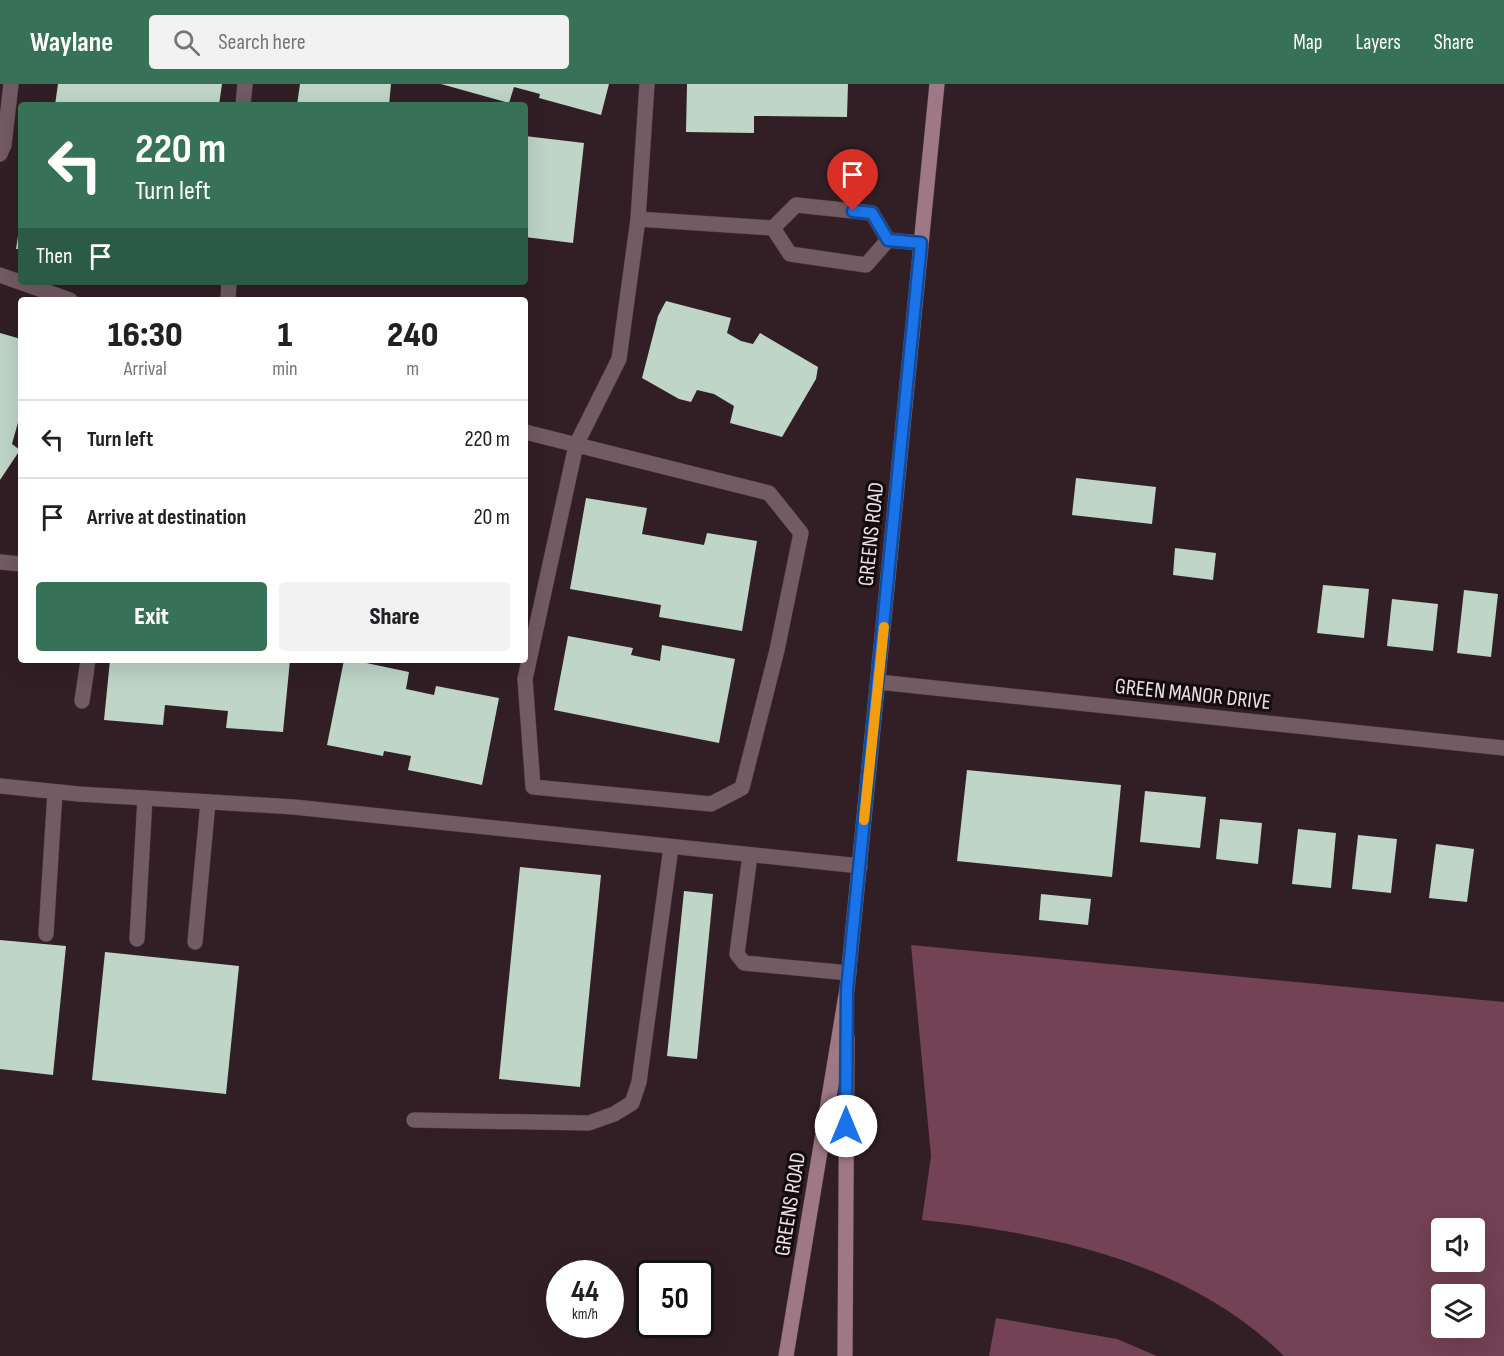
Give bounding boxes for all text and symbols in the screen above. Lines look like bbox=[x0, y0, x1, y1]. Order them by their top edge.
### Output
search box bbox=[149, 15, 569, 69]
text: Waylane bbox=[30, 26, 113, 59]
icon: search bbox=[170, 26, 203, 59]
text: Search here bbox=[218, 29, 306, 56]
text: Map bbox=[1293, 30, 1322, 55]
text: Layers bbox=[1355, 30, 1401, 55]
text: Share bbox=[1434, 30, 1474, 55]
text: 220 m bbox=[135, 124, 226, 175]
icon: left bbox=[36, 126, 114, 204]
pin bbox=[827, 149, 878, 211]
icon: arrive bbox=[836, 158, 869, 191]
text: Turn left bbox=[135, 175, 211, 207]
icon: arrive bbox=[84, 240, 117, 273]
text: Then bbox=[36, 243, 72, 270]
text: 16:30 bbox=[108, 314, 183, 357]
text: 1 bbox=[278, 314, 292, 357]
text: 240 bbox=[387, 314, 438, 357]
text: Arrival bbox=[124, 357, 167, 381]
text: min bbox=[272, 357, 297, 381]
text: m bbox=[406, 357, 419, 381]
icon: left bbox=[36, 423, 69, 456]
text: Turn left bbox=[87, 426, 153, 453]
text: 220 m bbox=[464, 426, 510, 453]
street label: GREENS ROAD bbox=[853, 481, 890, 588]
icon: arrive bbox=[36, 501, 69, 534]
text: Arrive at destination bbox=[87, 504, 246, 531]
text: 20 m bbox=[474, 504, 510, 531]
button: Exit bbox=[36, 582, 267, 651]
button: Share bbox=[279, 582, 510, 651]
street label: GREEN MANOR DRIVE bbox=[1114, 673, 1272, 716]
position arrow bbox=[814, 1094, 878, 1158]
street label: GREENS ROAD bbox=[769, 1151, 812, 1258]
map controls bbox=[1431, 1218, 1485, 1338]
button: sound bbox=[1431, 1218, 1485, 1272]
speed limit sign: 50 bbox=[636, 1260, 714, 1338]
text: 44 bbox=[571, 1274, 599, 1310]
button: layers bbox=[1431, 1284, 1485, 1338]
text: km/h bbox=[572, 1305, 598, 1324]

